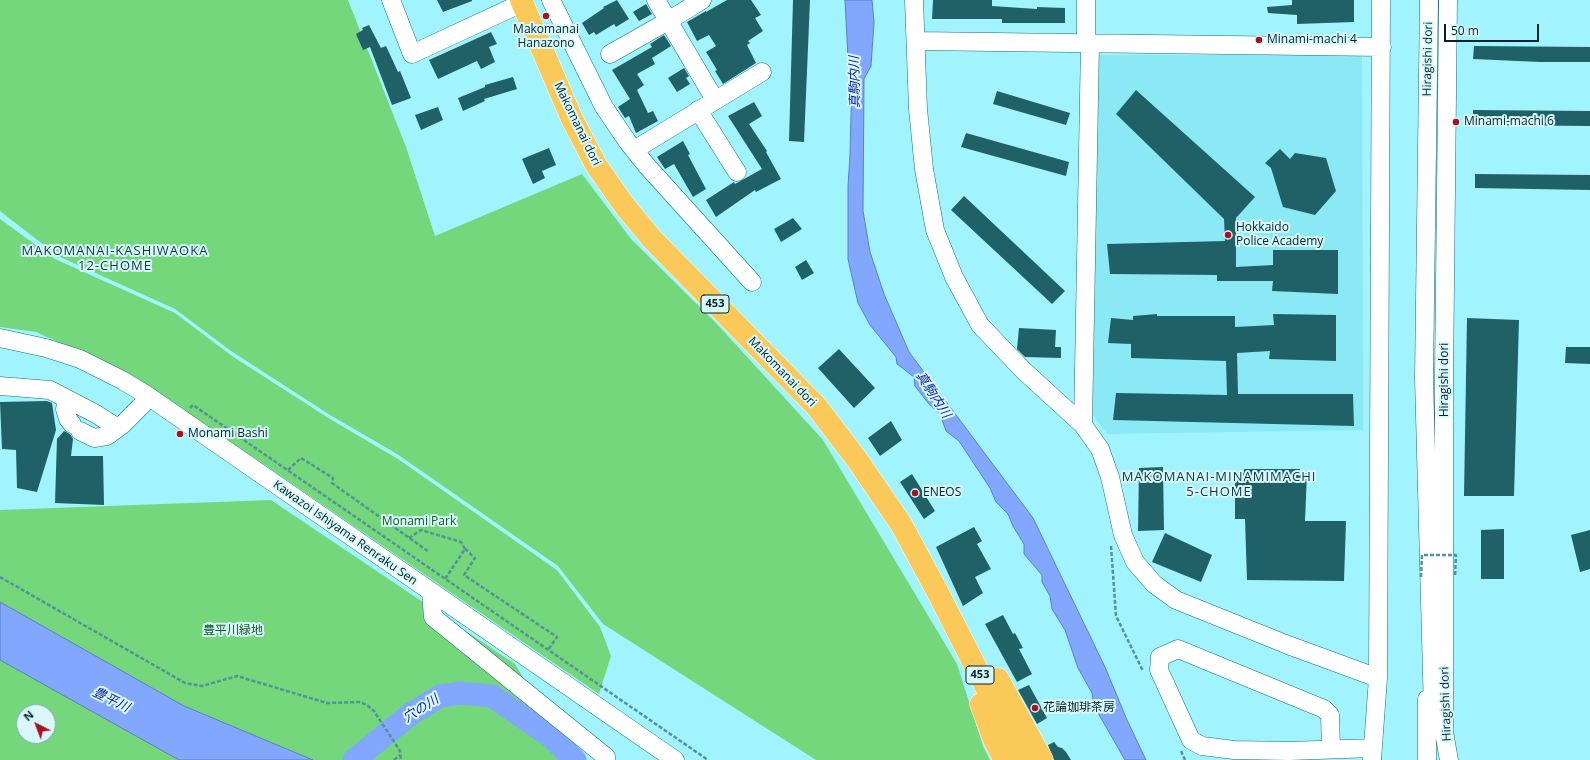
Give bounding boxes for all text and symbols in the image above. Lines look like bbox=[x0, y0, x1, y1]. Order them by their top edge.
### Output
marker: Makomanai Hanazono bbox=[541, 11, 551, 21]
scale bar bbox=[1446, 16, 1541, 42]
street label: Hiragishi dori bbox=[1420, 22, 1436, 96]
text: 50 m bbox=[1451, 22, 1479, 39]
place label: Makomanai Hanazono bbox=[513, 23, 579, 51]
place label: Minami-machi 4 bbox=[1267, 33, 1357, 47]
marker: Minami-machi 4 bbox=[1254, 35, 1264, 45]
water label: 真駒内川 bbox=[847, 56, 863, 108]
street label: Makomanai dori bbox=[550, 80, 604, 168]
place label: Minami-machi 6 bbox=[1464, 115, 1554, 129]
marker: Minami-machi 6 bbox=[1451, 117, 1461, 127]
place label: Hokkaido Police Academy bbox=[1236, 221, 1323, 249]
marker: Hokkaido Police Academy bbox=[1223, 230, 1233, 240]
district label: MAKOMANAI-KASHIWAOKA 12-CHOME bbox=[22, 243, 208, 274]
road number: 453 bbox=[701, 295, 729, 313]
street label: Makomanai dori bbox=[745, 334, 819, 410]
street label: Hiragishi dori bbox=[1438, 343, 1452, 417]
water label: 真駒内川 bbox=[912, 369, 954, 421]
place label: Monami Bashi bbox=[188, 427, 268, 441]
marker: Monami Bashi bbox=[175, 429, 185, 439]
district label: MAKOMANAI-MINAMIMACHI 5-CHOME bbox=[1122, 469, 1316, 500]
street label: Kawazoi Ishiyama Renraku Sen bbox=[270, 478, 420, 588]
place label: ENEOS bbox=[923, 486, 961, 500]
marker: ENEOS bbox=[910, 488, 920, 498]
park label: Monami Park bbox=[382, 515, 456, 529]
park label: 豊平川緑地 bbox=[203, 624, 263, 638]
road number: 453 bbox=[966, 666, 994, 684]
street label: Hiragishi dori bbox=[1438, 666, 1454, 742]
water label: 豊平川 bbox=[90, 684, 132, 716]
water label: 穴の川 bbox=[400, 692, 442, 726]
place label: 花論珈琲茶房 bbox=[1043, 701, 1115, 715]
marker: 花論珈琲茶房 bbox=[1030, 703, 1040, 713]
north arrow bbox=[16, 704, 56, 744]
text: N bbox=[20, 707, 37, 724]

